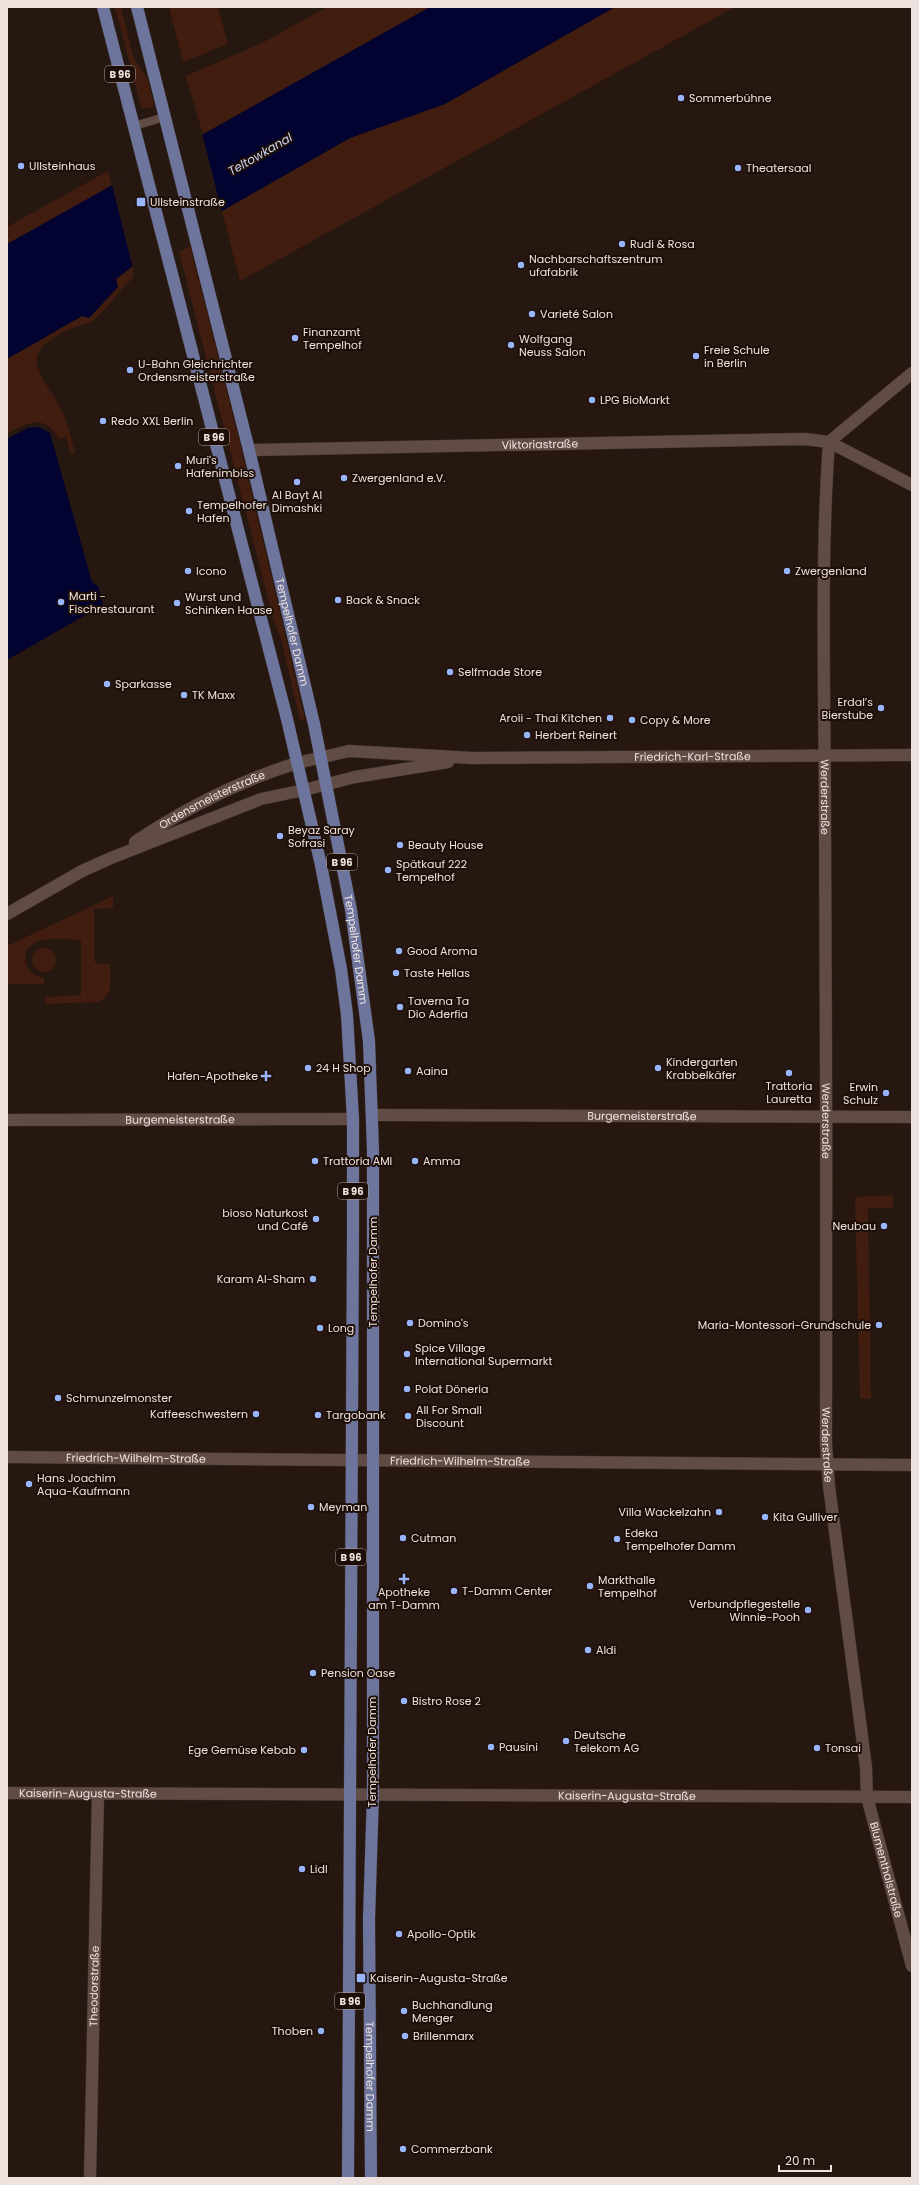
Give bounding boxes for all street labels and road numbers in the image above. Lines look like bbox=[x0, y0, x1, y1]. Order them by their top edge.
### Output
road number: B 96 bbox=[105, 66, 135, 82]
road number: B 96 bbox=[199, 429, 229, 445]
street label: Viktoriastraße bbox=[501, 435, 579, 453]
street label: Tempelhofer Damm bbox=[272, 576, 313, 688]
street label: Friedrich-Karl-Straße bbox=[634, 748, 751, 765]
street label: Werderstraße bbox=[817, 759, 833, 835]
street label: Ordensmeisterstraße bbox=[156, 767, 268, 833]
road number: B 96 bbox=[327, 854, 357, 870]
street label: Tempelhofer Damm bbox=[340, 893, 372, 1005]
street label: Werderstraße bbox=[818, 1083, 834, 1159]
street label: Burgemeisterstraße bbox=[587, 1108, 697, 1124]
street label: Burgemeisterstraße bbox=[125, 1111, 235, 1128]
road number: B 96 bbox=[338, 1183, 368, 1199]
street label: Tempelhofer Damm bbox=[365, 1217, 381, 1327]
street label: Werderstraße bbox=[818, 1407, 837, 1483]
street label: Friedrich-Wilhelm-Straße bbox=[66, 1450, 206, 1467]
street label: Friedrich-Wilhelm-Straße bbox=[390, 1452, 530, 1470]
road number: B 96 bbox=[336, 1549, 366, 1565]
street label: Tempelhofer Damm bbox=[364, 1697, 380, 1807]
street label: Kaiserin-Augusta-Straße bbox=[19, 1785, 157, 1802]
street label: Kaiserin-Augusta-Straße bbox=[558, 1787, 696, 1804]
street label: Blumenthalstraße bbox=[866, 1820, 907, 1920]
street label: Theodorstraße bbox=[85, 1945, 103, 2027]
road number: B 96 bbox=[335, 1993, 365, 2009]
street label: Tempelhofer Damm bbox=[362, 2021, 379, 2132]

